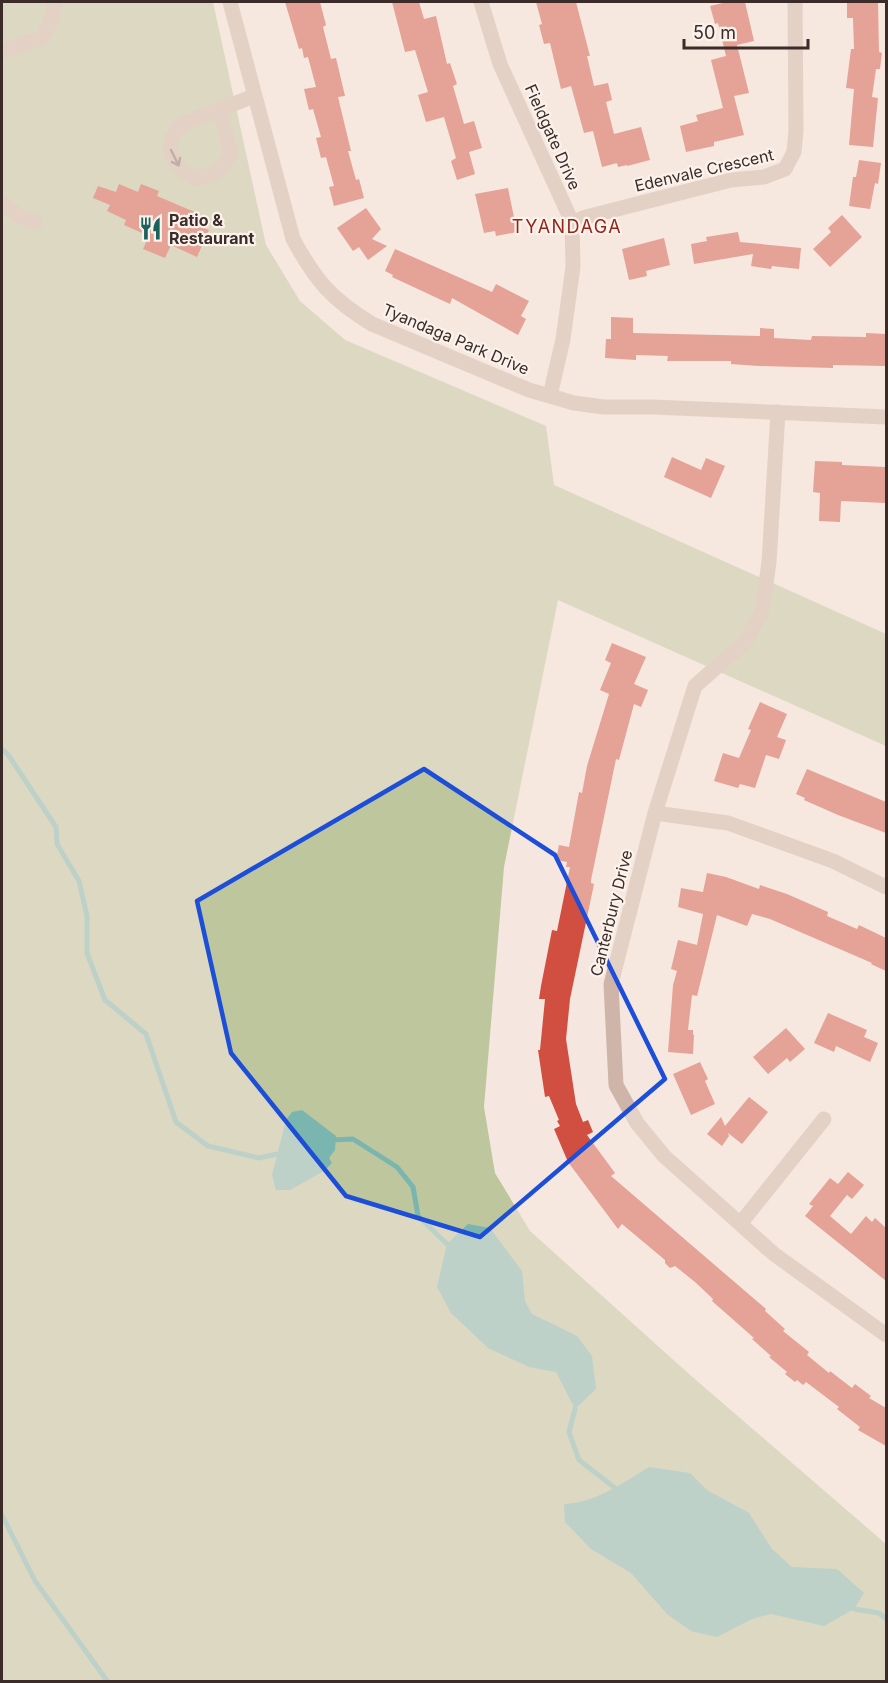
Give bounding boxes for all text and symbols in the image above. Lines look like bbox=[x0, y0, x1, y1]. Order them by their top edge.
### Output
scale bar bbox=[684, 12, 808, 50]
text: 50 m bbox=[693, 22, 736, 43]
street label: Fieldgate Drive bbox=[521, 81, 585, 193]
street label: Edenvale Crescent bbox=[633, 144, 775, 196]
one-way arrow bbox=[170, 149, 181, 167]
place label: Patio & Restaurant bbox=[169, 210, 255, 248]
restaurant icon: Patio & Restaurant bbox=[138, 216, 164, 242]
district label: TYANDAGA bbox=[512, 216, 622, 237]
street label: Tyandaga Park Drive bbox=[380, 299, 532, 379]
street label: Canterbury Drive bbox=[586, 848, 636, 978]

